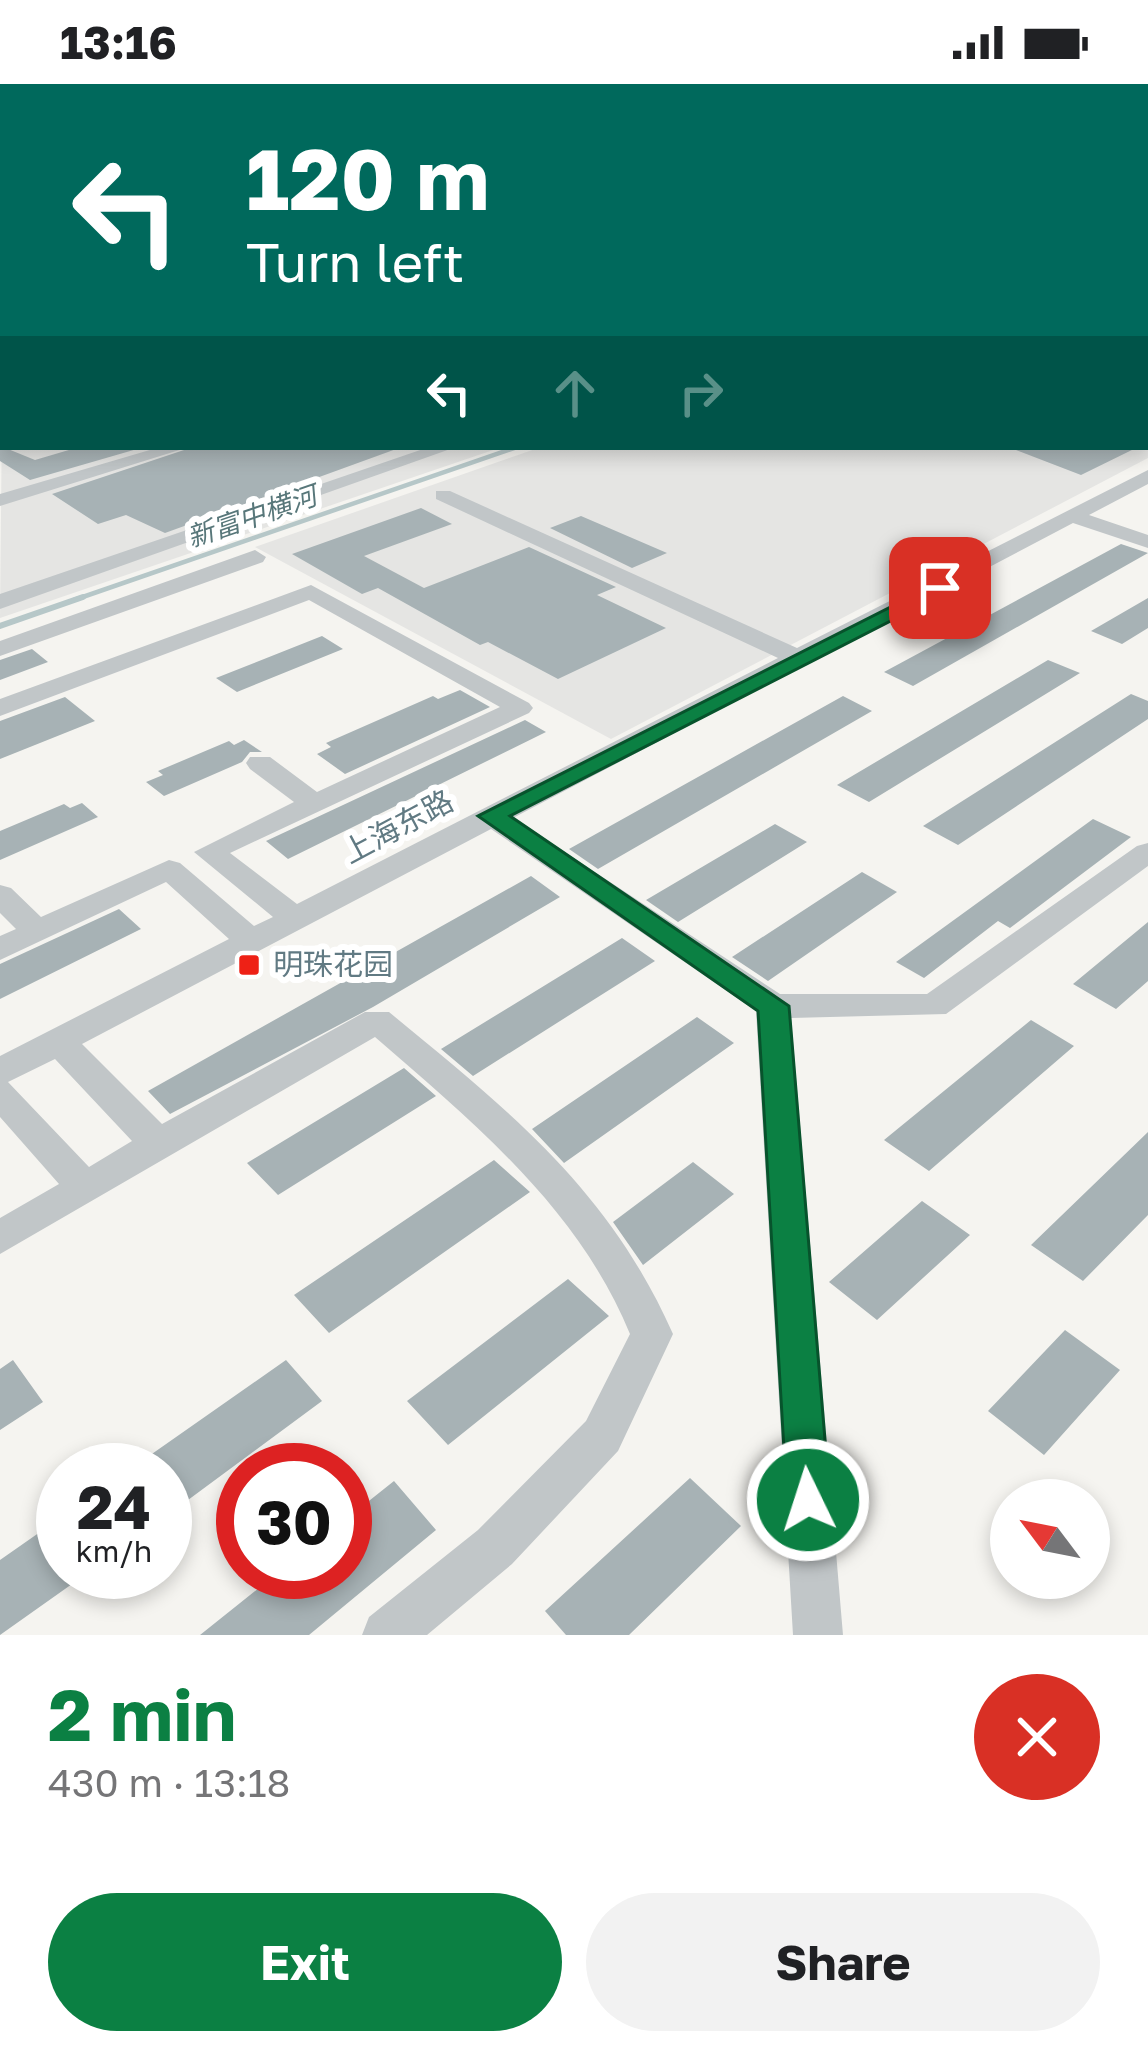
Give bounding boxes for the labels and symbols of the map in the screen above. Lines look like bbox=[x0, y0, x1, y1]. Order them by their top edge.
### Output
water label: 新富中横河 bbox=[183, 477, 325, 553]
pin bbox=[889, 537, 991, 639]
street label: 上海东路 bbox=[336, 782, 459, 870]
place label: 明珠花园 bbox=[273, 946, 393, 982]
marker: 明珠花园 bbox=[236, 952, 262, 978]
position arrow bbox=[745, 1437, 871, 1563]
speed limit sign: 30 bbox=[216, 1443, 372, 1599]
north arrow bbox=[990, 1479, 1110, 1599]

